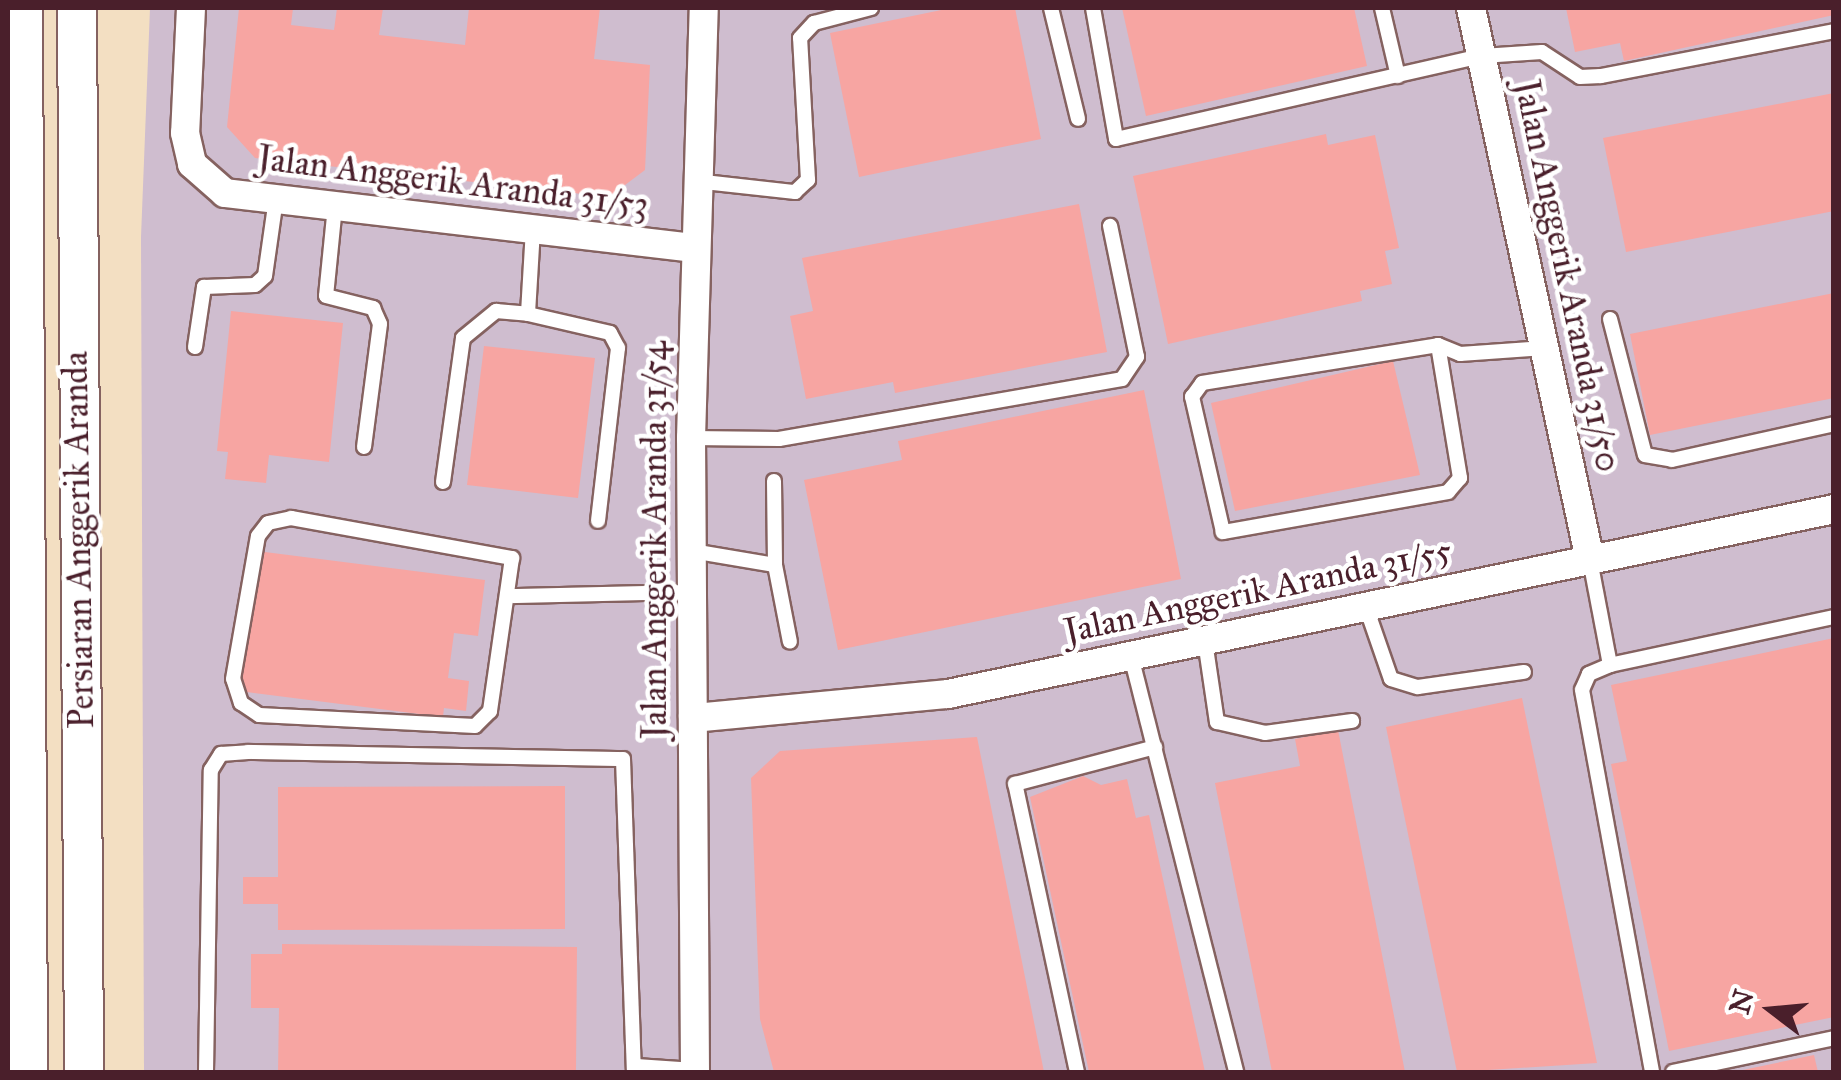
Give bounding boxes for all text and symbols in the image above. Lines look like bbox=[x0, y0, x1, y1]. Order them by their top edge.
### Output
street label: Jalan Anggerik Aranda 31/50 bbox=[1505, 76, 1629, 476]
street label: Jalan Anggerik Aranda 31/53 bbox=[255, 137, 651, 227]
street label: Jalan Anggerik Aranda 31/54 bbox=[634, 341, 676, 739]
street label: Persiaran Anggerik Aranda bbox=[55, 351, 103, 729]
street label: Jalan Anggerik Aranda 31/55 bbox=[1060, 529, 1456, 653]
north arrow bbox=[1721, 960, 1821, 1060]
text: N bbox=[1722, 985, 1762, 1018]

